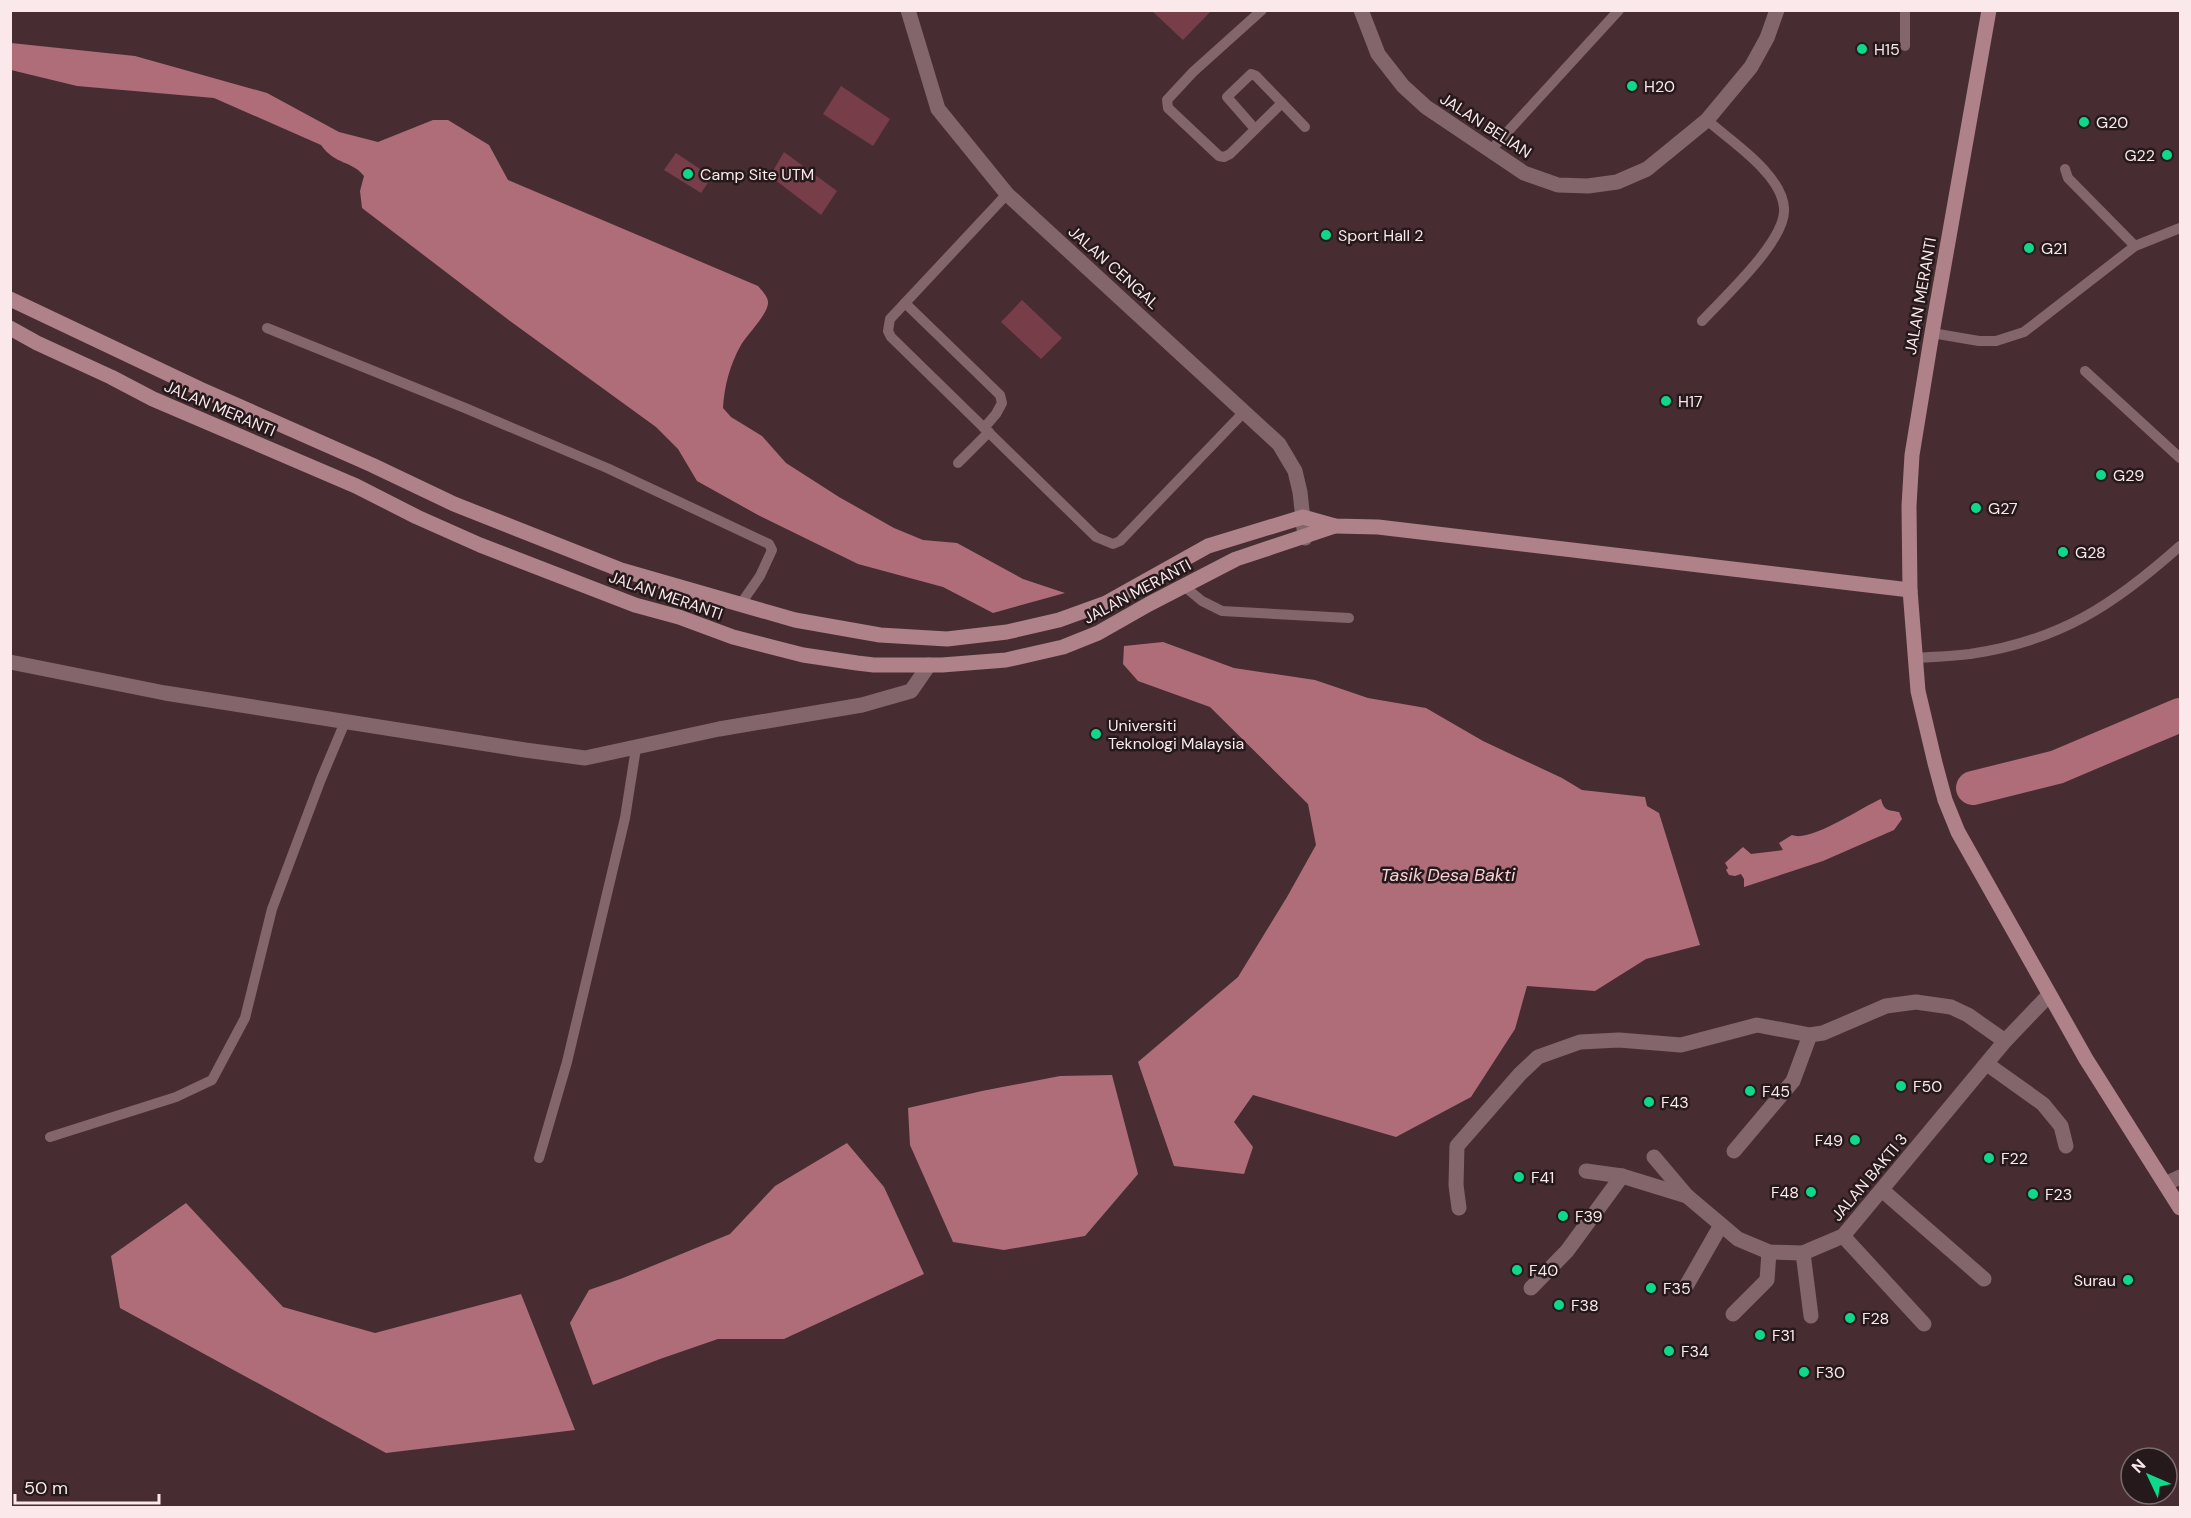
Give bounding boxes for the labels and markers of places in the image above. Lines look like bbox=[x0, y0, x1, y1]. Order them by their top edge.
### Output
place label: H15 bbox=[1874, 39, 1900, 60]
marker: H15 bbox=[1855, 42, 1869, 56]
place label: H20 bbox=[1644, 76, 1675, 97]
marker: H20 bbox=[1625, 79, 1639, 93]
place label: G20 bbox=[2096, 112, 2128, 133]
marker: G20 bbox=[2077, 115, 2091, 129]
place label: G22 bbox=[2124, 145, 2155, 166]
marker: G22 bbox=[2160, 148, 2174, 162]
place label: Camp Site UTM bbox=[700, 164, 814, 185]
marker: Camp Site UTM bbox=[681, 167, 695, 181]
place label: Sport Hall 2 bbox=[1338, 225, 1423, 246]
marker: Sport Hall 2 bbox=[1319, 228, 1333, 242]
place label: G21 bbox=[2041, 238, 2067, 259]
marker: G21 bbox=[2022, 241, 2036, 255]
place label: H17 bbox=[1678, 391, 1702, 412]
marker: H17 bbox=[1659, 394, 1673, 408]
place label: G29 bbox=[2113, 465, 2144, 486]
marker: G29 bbox=[2094, 468, 2108, 482]
place label: G27 bbox=[1988, 498, 2018, 519]
marker: G27 bbox=[1969, 501, 1983, 515]
place label: G28 bbox=[2075, 542, 2106, 563]
marker: G28 bbox=[2056, 545, 2070, 559]
place label: Universiti Teknologi Malaysia bbox=[1108, 715, 1244, 754]
marker: Universiti Teknologi Malaysia bbox=[1089, 727, 1103, 741]
place label: F50 bbox=[1913, 1076, 1942, 1097]
marker: F50 bbox=[1894, 1079, 1908, 1093]
place label: F45 bbox=[1762, 1081, 1790, 1102]
marker: F45 bbox=[1743, 1084, 1757, 1098]
place label: F43 bbox=[1661, 1092, 1689, 1113]
marker: F43 bbox=[1642, 1095, 1656, 1109]
place label: F49 bbox=[1815, 1130, 1843, 1151]
marker: F49 bbox=[1848, 1133, 1862, 1147]
place label: F22 bbox=[2001, 1148, 2028, 1169]
marker: F22 bbox=[1982, 1151, 1996, 1165]
place label: F41 bbox=[1531, 1167, 1554, 1188]
marker: F41 bbox=[1512, 1170, 1526, 1184]
place label: F48 bbox=[1771, 1182, 1799, 1203]
place label: F23 bbox=[2045, 1184, 2072, 1205]
marker: F48 bbox=[1804, 1185, 1818, 1199]
marker: F23 bbox=[2026, 1187, 2040, 1201]
place label: F39 bbox=[1575, 1206, 1603, 1227]
marker: F39 bbox=[1556, 1209, 1570, 1223]
place label: F40 bbox=[1529, 1260, 1558, 1281]
marker: F40 bbox=[1510, 1263, 1524, 1277]
place label: Surau bbox=[2074, 1270, 2116, 1291]
marker: Surau bbox=[2121, 1273, 2135, 1287]
place label: F35 bbox=[1663, 1278, 1691, 1299]
marker: F35 bbox=[1644, 1281, 1658, 1295]
place label: F38 bbox=[1571, 1295, 1599, 1316]
marker: F38 bbox=[1552, 1298, 1566, 1312]
place label: F28 bbox=[1862, 1308, 1889, 1329]
marker: F28 bbox=[1843, 1311, 1857, 1325]
place label: F31 bbox=[1772, 1325, 1795, 1346]
marker: F31 bbox=[1753, 1328, 1767, 1342]
place label: F34 bbox=[1681, 1341, 1709, 1362]
marker: F34 bbox=[1662, 1344, 1676, 1358]
place label: F30 bbox=[1816, 1362, 1845, 1383]
marker: F30 bbox=[1797, 1365, 1811, 1379]

